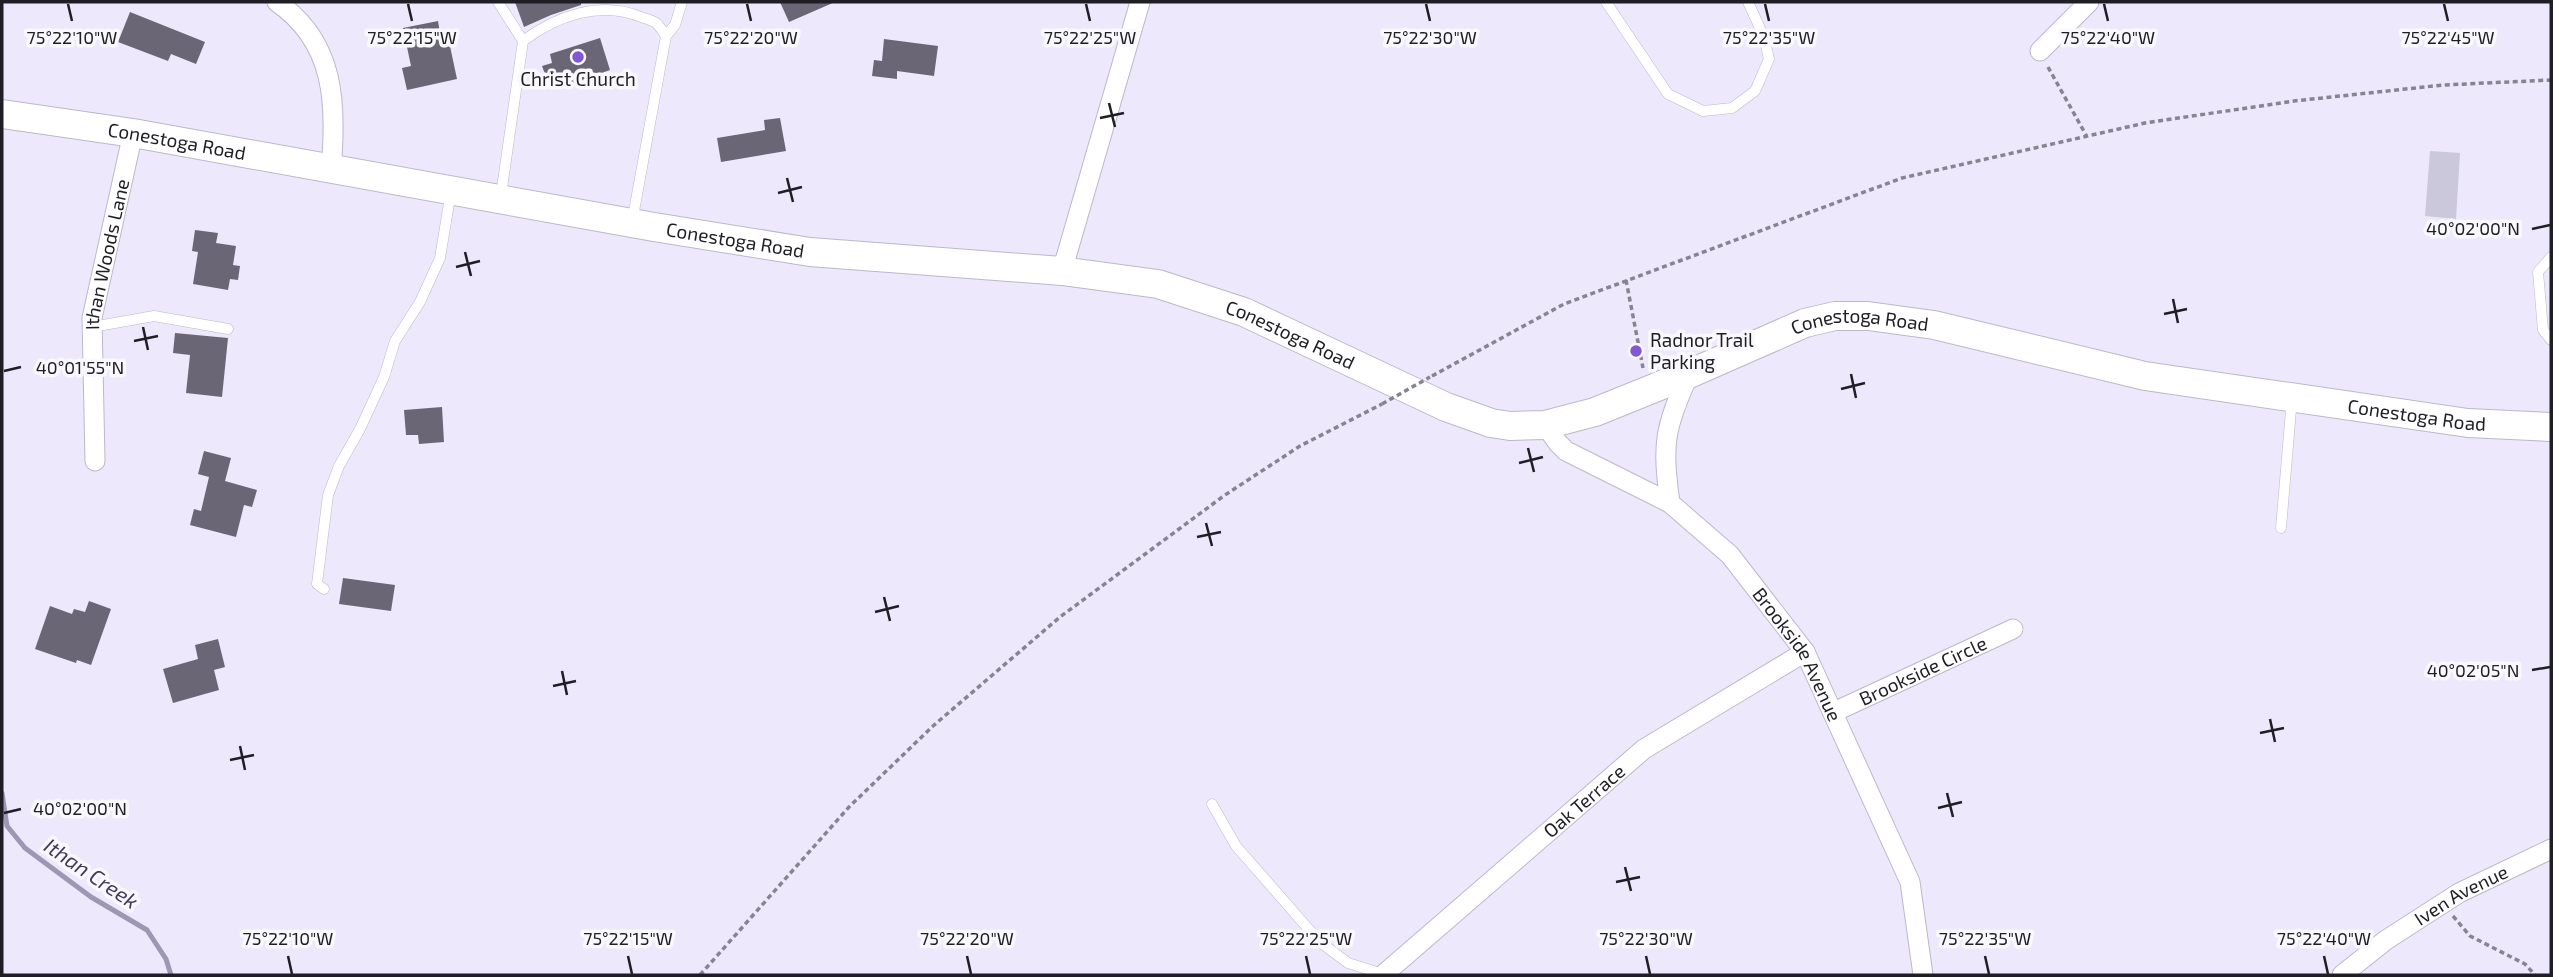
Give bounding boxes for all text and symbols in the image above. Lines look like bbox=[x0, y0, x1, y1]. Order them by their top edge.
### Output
text: 75°22'10"W bbox=[27, 26, 117, 48]
text: 75°22'15"W bbox=[367, 26, 457, 48]
text: 75°22'20"W bbox=[704, 26, 798, 48]
text: 75°22'25"W bbox=[1044, 26, 1136, 48]
text: 75°22'30"W bbox=[1383, 26, 1477, 48]
text: 75°22'35"W bbox=[1723, 26, 1815, 48]
text: 75°22'40"W bbox=[2061, 26, 2155, 48]
text: 75°22'45"W bbox=[2401, 26, 2495, 48]
marker: Christ Church bbox=[570, 49, 586, 65]
place label: Christ Church bbox=[520, 67, 636, 90]
street label: Conestoga Road bbox=[107, 118, 248, 164]
street label: Ithan Woods Lane bbox=[80, 177, 133, 330]
street label: Conestoga Road bbox=[665, 217, 806, 262]
text: 40°02'00"N bbox=[2426, 217, 2520, 239]
street label: Conestoga Road bbox=[1223, 295, 1359, 373]
street label: Conestoga Road bbox=[1787, 304, 1930, 339]
place label: Radnor Trail Parking bbox=[1650, 328, 1754, 373]
marker: Radnor Trail Parking bbox=[1628, 343, 1644, 359]
text: 40°01'55"N bbox=[36, 356, 124, 378]
street label: Conestoga Road bbox=[2346, 394, 2487, 435]
street label: Brookside Avenue bbox=[1748, 583, 1847, 725]
street label: Brookside Circle bbox=[1855, 631, 1990, 710]
text: 40°02'05"N bbox=[2427, 659, 2519, 681]
street label: Oak Terrace bbox=[1538, 759, 1629, 842]
text: 40°02'00"N bbox=[33, 797, 127, 819]
water label: Ithan Creek bbox=[40, 832, 144, 913]
street label: Iven Avenue bbox=[2410, 859, 2511, 930]
text: 75°22'10"W bbox=[243, 927, 333, 949]
text: 75°22'15"W bbox=[583, 927, 673, 949]
text: 75°22'20"W bbox=[920, 927, 1014, 949]
text: 75°22'25"W bbox=[1260, 927, 1352, 949]
text: 75°22'30"W bbox=[1599, 927, 1693, 949]
text: 75°22'35"W bbox=[1939, 927, 2031, 949]
text: 75°22'40"W bbox=[2277, 927, 2371, 949]

